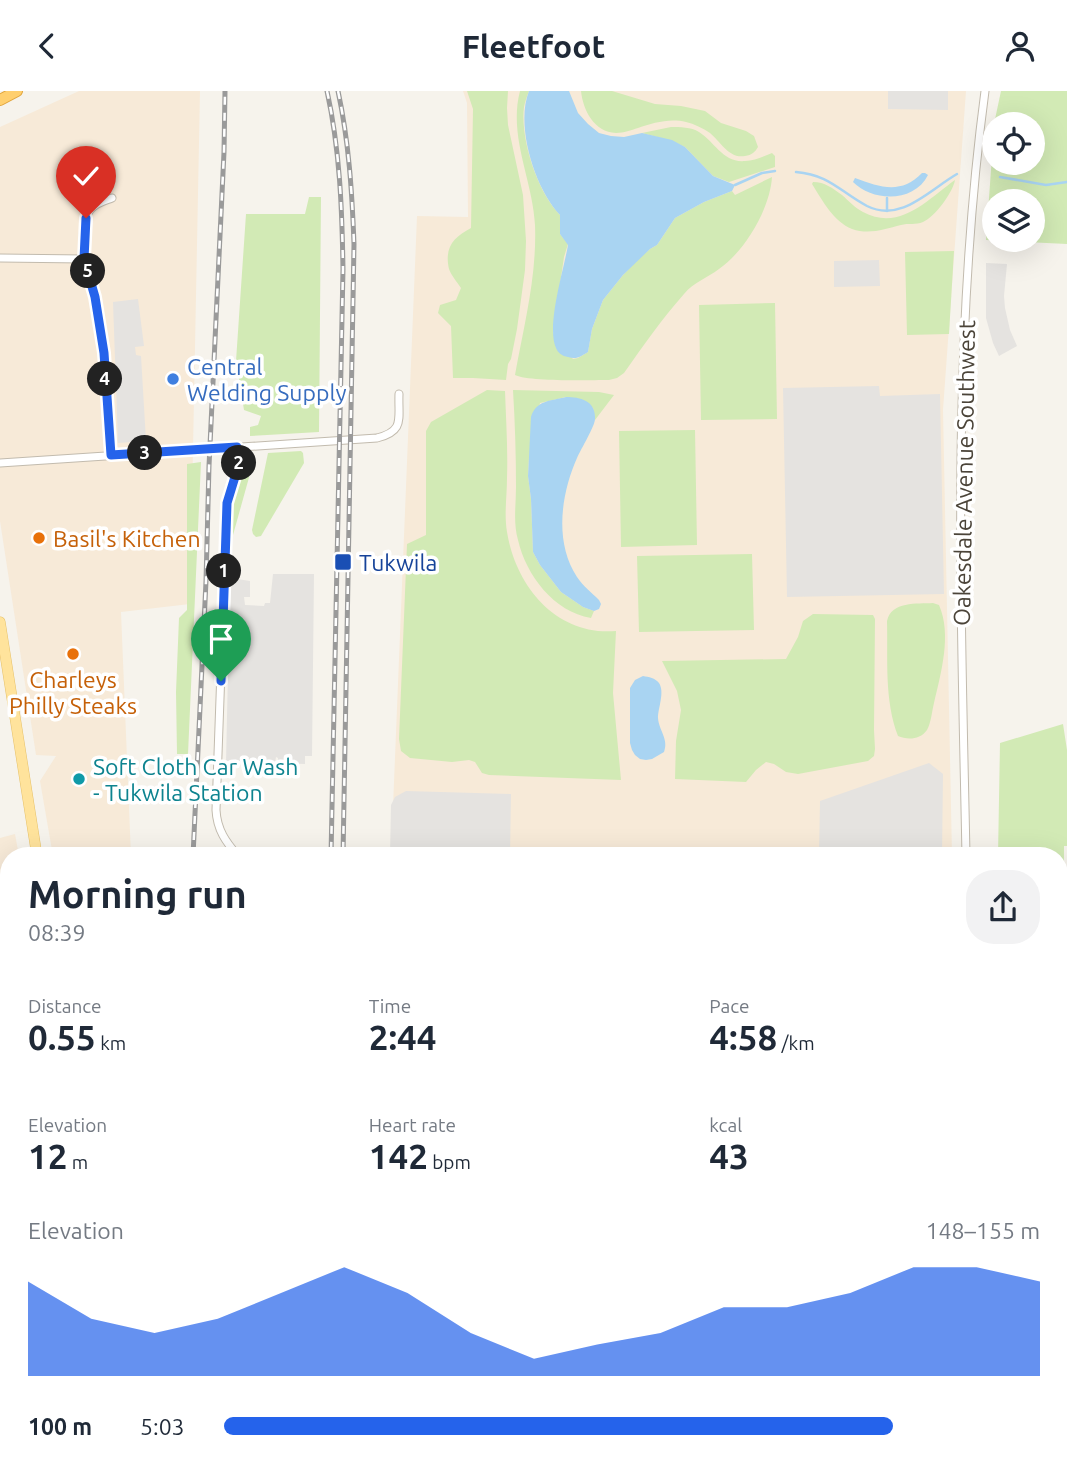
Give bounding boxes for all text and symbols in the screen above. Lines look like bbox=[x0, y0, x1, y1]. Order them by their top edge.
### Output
icon: back bbox=[28, 27, 66, 65]
icon: person bbox=[1001, 27, 1039, 65]
text: Fleetfoot bbox=[462, 28, 605, 64]
map controls bbox=[982, 112, 1045, 252]
button: locate bbox=[982, 112, 1045, 175]
pin bbox=[56, 146, 116, 218]
icon: check bbox=[67, 157, 105, 195]
button: layers bbox=[982, 189, 1045, 252]
pin: 5 bbox=[70, 253, 106, 289]
text: 5 bbox=[82, 259, 93, 281]
street label: Oakesdale Avenue Southwest bbox=[949, 320, 979, 626]
place label: Central Welding Supply bbox=[187, 354, 347, 405]
pin: 4 bbox=[88, 361, 122, 397]
text: 4 bbox=[99, 367, 110, 389]
marker: Central Welding Supply bbox=[165, 371, 181, 387]
pin: 3 bbox=[128, 435, 162, 471]
text: 3 bbox=[139, 441, 150, 463]
pin: 2 bbox=[222, 445, 256, 481]
text: 2 bbox=[233, 451, 244, 473]
place label: Basil's Kitchen bbox=[53, 526, 201, 551]
marker: Basil's Kitchen bbox=[31, 530, 47, 546]
place label: Tukwila bbox=[359, 550, 437, 575]
marker: Tukwila bbox=[333, 552, 353, 572]
pin: 1 bbox=[206, 553, 242, 589]
text: 1 bbox=[218, 559, 229, 581]
pin bbox=[191, 609, 251, 681]
icon: arrive bbox=[202, 620, 240, 658]
marker: Charleys Philly Steaks bbox=[65, 646, 81, 662]
place label: Charleys Philly Steaks bbox=[9, 667, 137, 718]
place label: Soft Cloth Car Wash - Tukwila Station bbox=[93, 754, 298, 805]
marker: Soft Cloth Car Wash - Tukwila Station bbox=[71, 771, 87, 787]
button: share bbox=[966, 870, 1040, 944]
text: Morning run bbox=[28, 873, 247, 915]
text: 08:39 bbox=[28, 920, 86, 945]
text: Distance bbox=[28, 995, 102, 1017]
text: Time bbox=[369, 995, 411, 1017]
text: Pace bbox=[709, 995, 750, 1017]
text: 0.55 bbox=[28, 1017, 96, 1057]
text: 2:44 bbox=[369, 1017, 437, 1057]
text: 4:58 bbox=[709, 1017, 777, 1057]
text: km bbox=[96, 1032, 126, 1054]
text: /km bbox=[777, 1032, 815, 1054]
text: Elevation bbox=[28, 1114, 107, 1136]
text: Heart rate bbox=[369, 1114, 456, 1136]
text: kcal bbox=[709, 1114, 742, 1136]
text: 12 bbox=[28, 1136, 67, 1176]
text: 142 bbox=[369, 1136, 428, 1176]
text: 43 bbox=[709, 1136, 749, 1176]
text: m bbox=[67, 1151, 88, 1173]
text: bpm bbox=[428, 1151, 471, 1173]
text: Elevation bbox=[28, 1218, 124, 1243]
text: 148–155 m bbox=[926, 1218, 1040, 1243]
text: 100 m bbox=[28, 1414, 92, 1439]
text: 5:03 bbox=[140, 1414, 185, 1439]

